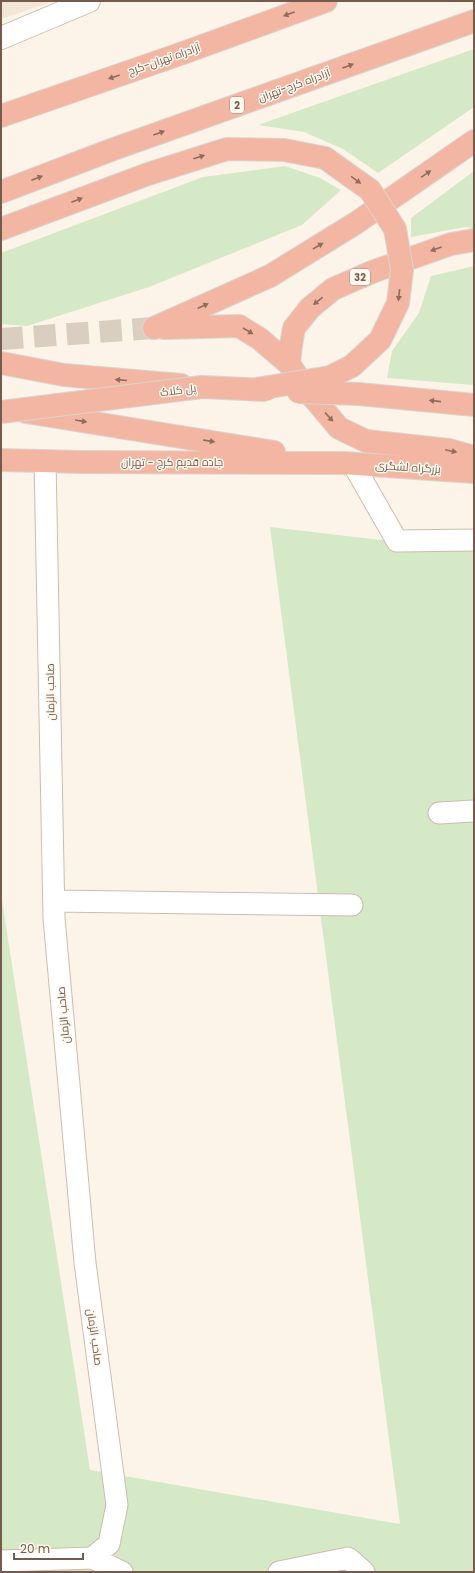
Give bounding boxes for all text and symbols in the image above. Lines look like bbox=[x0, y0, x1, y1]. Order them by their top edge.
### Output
one-way arrow bbox=[283, 12, 295, 18]
street label: آزادراه تهران-کرج bbox=[126, 39, 202, 79]
one-way arrow bbox=[342, 62, 354, 68]
street label: آزادراه کرج-تهران bbox=[256, 65, 332, 105]
one-way arrow bbox=[108, 74, 120, 80]
road number: 2 bbox=[230, 97, 244, 113]
one-way arrow bbox=[154, 130, 166, 136]
one-way arrow bbox=[194, 154, 206, 160]
one-way arrow bbox=[420, 170, 431, 178]
one-way arrow bbox=[32, 175, 44, 181]
one-way arrow bbox=[351, 176, 362, 184]
one-way arrow bbox=[71, 197, 83, 203]
one-way arrow bbox=[312, 243, 324, 250]
one-way arrow bbox=[430, 246, 442, 252]
road number: 32 bbox=[350, 269, 370, 285]
one-way arrow bbox=[396, 289, 402, 301]
one-way arrow bbox=[313, 297, 324, 306]
one-way arrow bbox=[197, 303, 208, 309]
one-way arrow bbox=[242, 328, 254, 335]
one-way arrow bbox=[115, 376, 127, 383]
street label: پل کلاک bbox=[159, 380, 197, 400]
one-way arrow bbox=[429, 398, 441, 404]
one-way arrow bbox=[325, 412, 334, 423]
one-way arrow bbox=[75, 418, 87, 424]
one-way arrow bbox=[203, 439, 215, 445]
one-way arrow bbox=[445, 449, 457, 455]
street label: جاده قدیم کرج - تهران bbox=[121, 454, 223, 470]
street label: بزرگراه لشگری bbox=[375, 457, 441, 477]
street label: صاحب الزمان bbox=[42, 663, 58, 721]
street label: صاحب الزمان bbox=[53, 986, 73, 1044]
street label: صاحب الزمان bbox=[83, 1308, 107, 1366]
scale bar bbox=[14, 1535, 83, 1561]
text: 20 m bbox=[20, 1540, 50, 1557]

